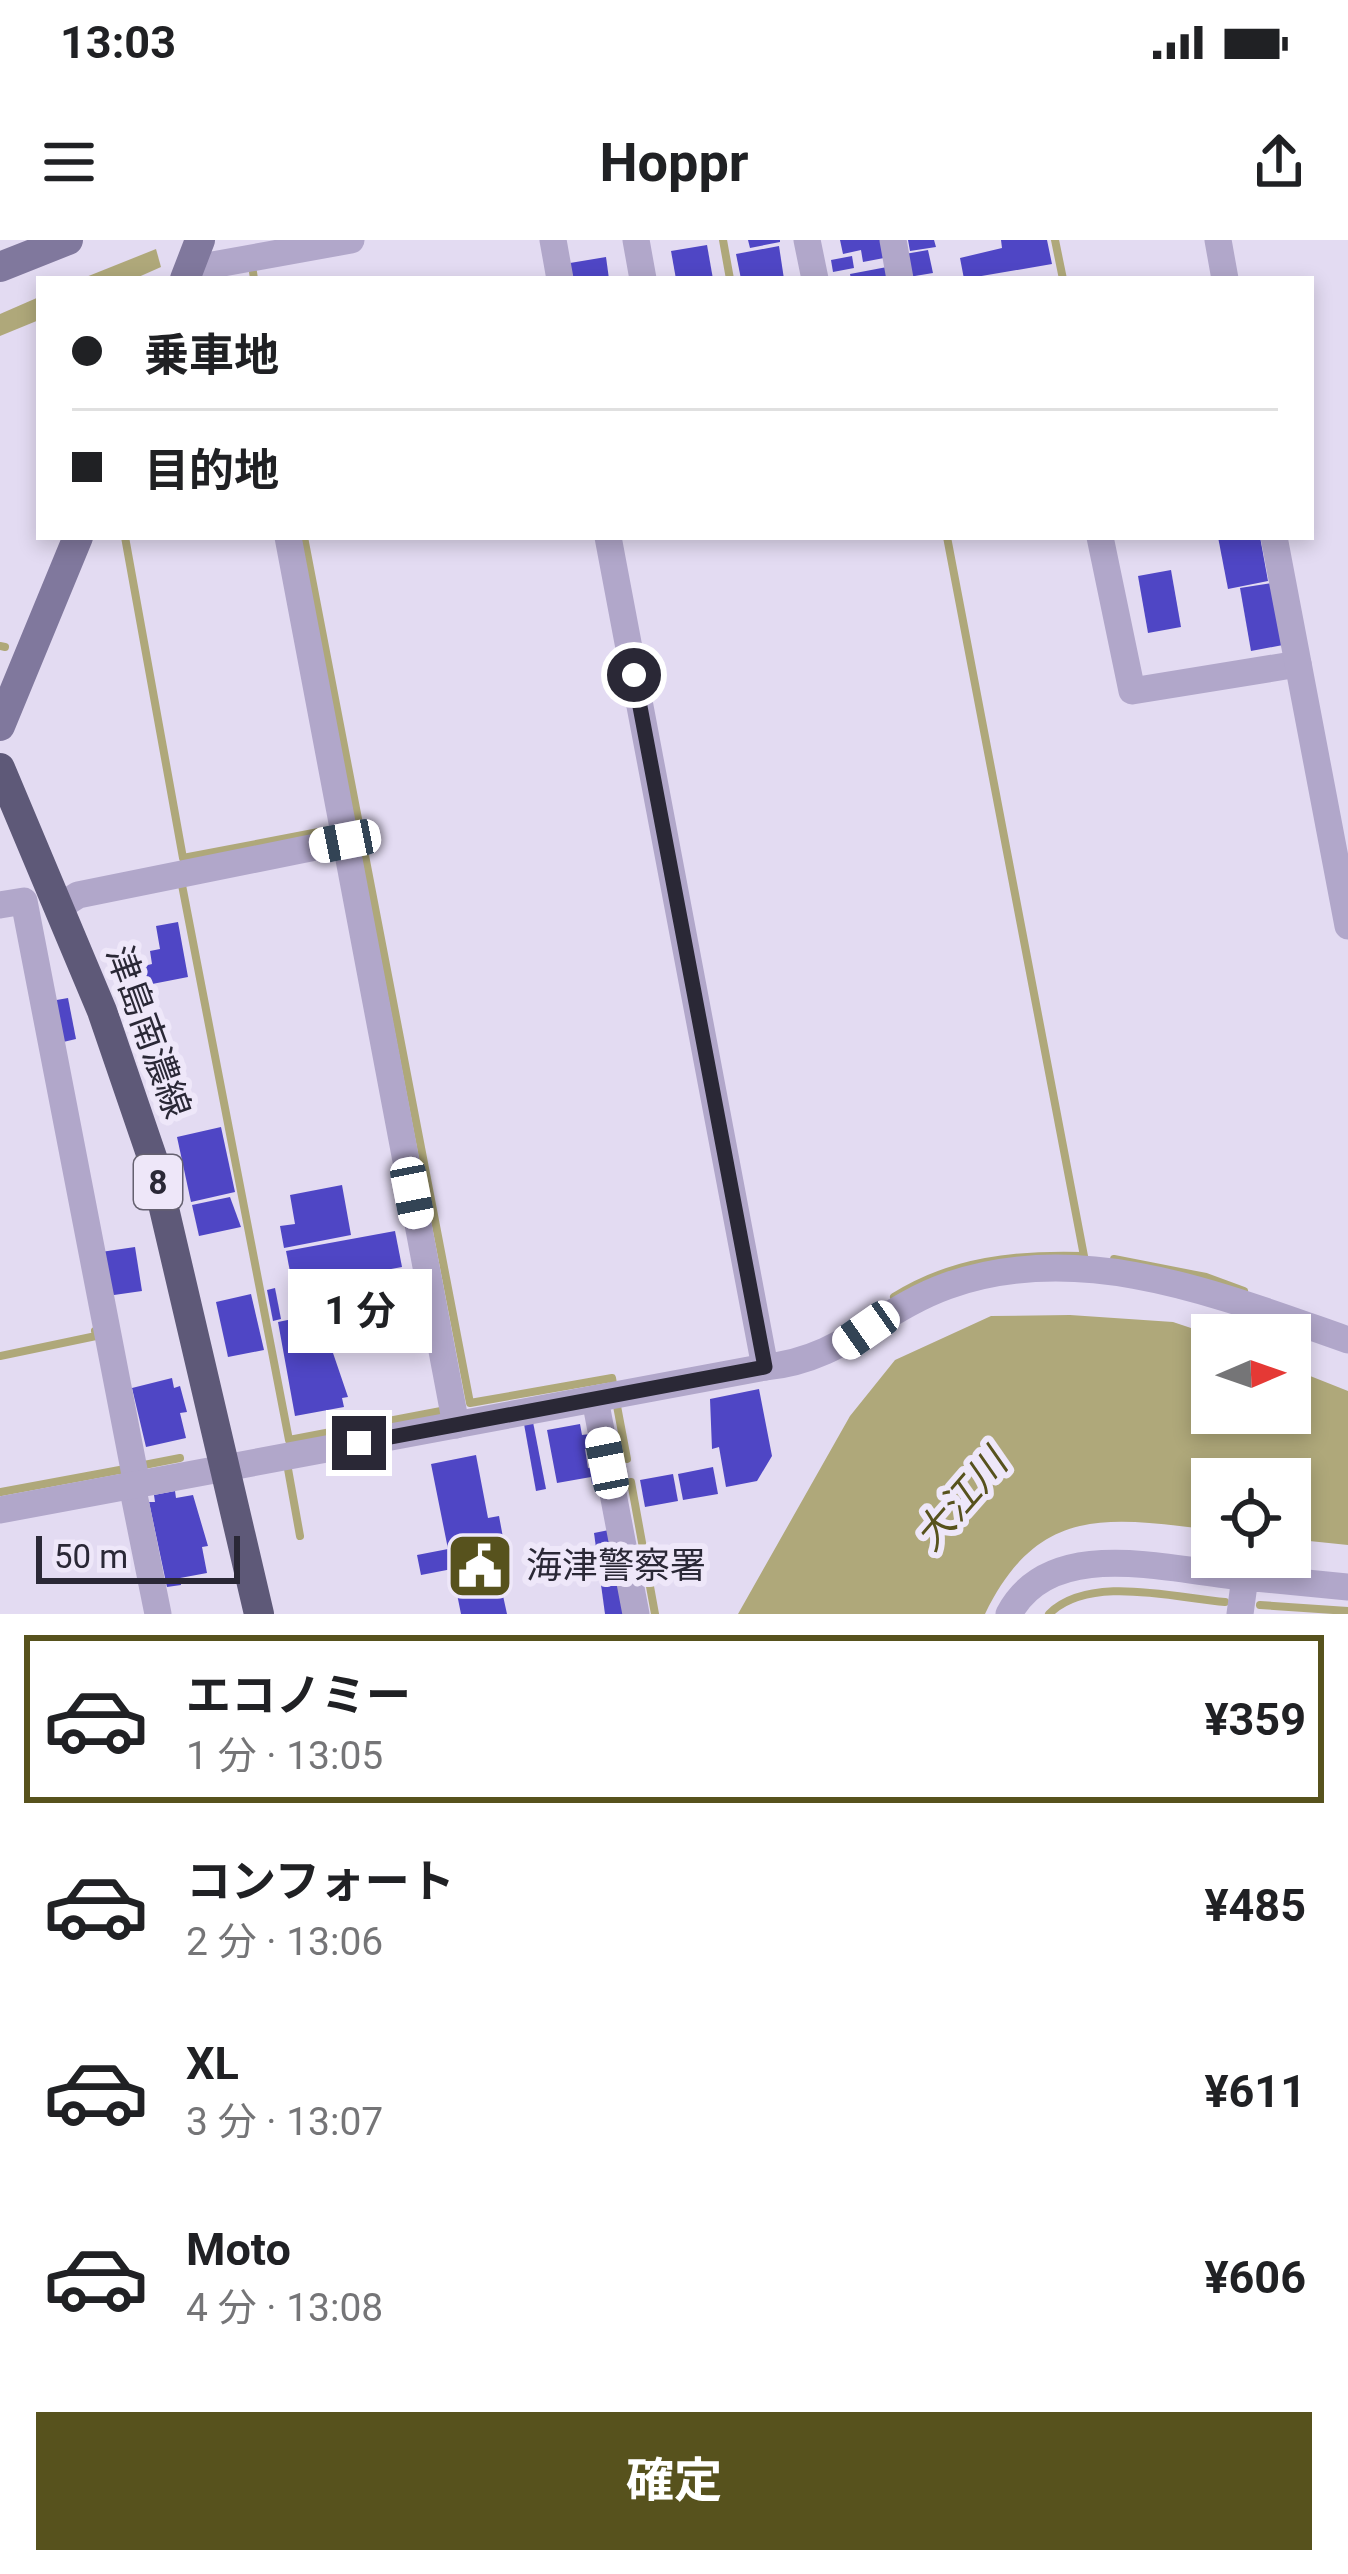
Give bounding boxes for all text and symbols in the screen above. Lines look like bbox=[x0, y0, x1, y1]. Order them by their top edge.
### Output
text: 13:03 bbox=[60, 16, 176, 69]
icon: menu bbox=[36, 129, 102, 195]
icon: share bbox=[1246, 129, 1312, 195]
text: Hoppr bbox=[599, 131, 749, 194]
text: 乗車地 bbox=[144, 329, 279, 382]
text: 目的地 bbox=[144, 444, 279, 497]
route start bbox=[607, 648, 661, 702]
car bbox=[306, 816, 384, 866]
street label: 津島南濃線 bbox=[97, 940, 199, 1124]
car bbox=[387, 1154, 437, 1232]
road number: 8 bbox=[134, 1155, 182, 1209]
callout: 1 分 bbox=[287, 1269, 431, 1353]
text: 1 分 bbox=[324, 1288, 396, 1334]
car bbox=[826, 1295, 906, 1365]
north arrow bbox=[1191, 1314, 1311, 1434]
map controls bbox=[1191, 1314, 1311, 1578]
route end bbox=[332, 1416, 386, 1470]
car bbox=[582, 1424, 632, 1502]
water label: 大江川 bbox=[905, 1438, 1019, 1559]
button: locate bbox=[1191, 1458, 1311, 1578]
scale bar bbox=[36, 1530, 240, 1583]
public building icon: 海津警察署 bbox=[445, 1531, 515, 1601]
text: 50 m bbox=[54, 1537, 128, 1576]
place label: 海津警察署 bbox=[526, 1545, 706, 1587]
icon: car bbox=[42, 1665, 150, 1773]
text: エコノミー bbox=[186, 1669, 411, 1722]
text: ¥359 bbox=[1204, 1693, 1306, 1746]
text: 1 分 · 13:05 bbox=[186, 1733, 383, 1779]
icon: car bbox=[42, 1851, 150, 1959]
text: コンフォート bbox=[186, 1855, 455, 1908]
text: ¥485 bbox=[1204, 1879, 1306, 1932]
text: 2 分 · 13:06 bbox=[186, 1919, 383, 1965]
icon: car bbox=[42, 2037, 150, 2145]
text: XL bbox=[186, 2037, 239, 2090]
text: ¥611 bbox=[1204, 2065, 1306, 2118]
text: 3 分 · 13:07 bbox=[186, 2099, 383, 2145]
icon: car bbox=[42, 2223, 150, 2331]
text: Moto bbox=[186, 2223, 291, 2276]
text: ¥606 bbox=[1204, 2251, 1306, 2304]
text: 4 分 · 13:08 bbox=[186, 2285, 383, 2331]
button: 確定 bbox=[36, 2412, 1312, 2550]

